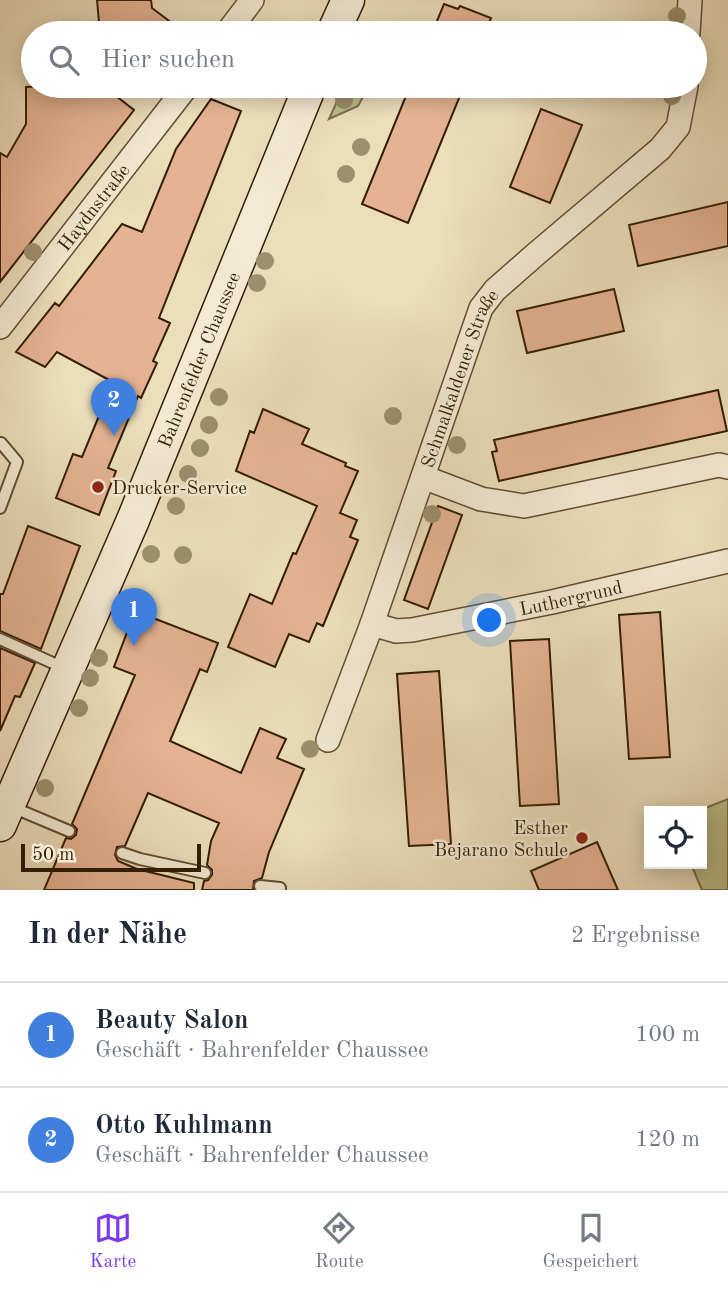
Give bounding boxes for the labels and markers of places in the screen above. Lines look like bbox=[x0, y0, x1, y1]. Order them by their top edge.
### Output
pin: 2 bbox=[91, 378, 137, 436]
marker: Drucker-Service bbox=[90, 479, 106, 495]
place label: Drucker-Service bbox=[112, 480, 247, 499]
pin: 1 bbox=[111, 588, 157, 646]
place label: Esther Bejarano Schule bbox=[434, 820, 568, 861]
marker: Esther Bejarano Schule bbox=[574, 830, 590, 846]

